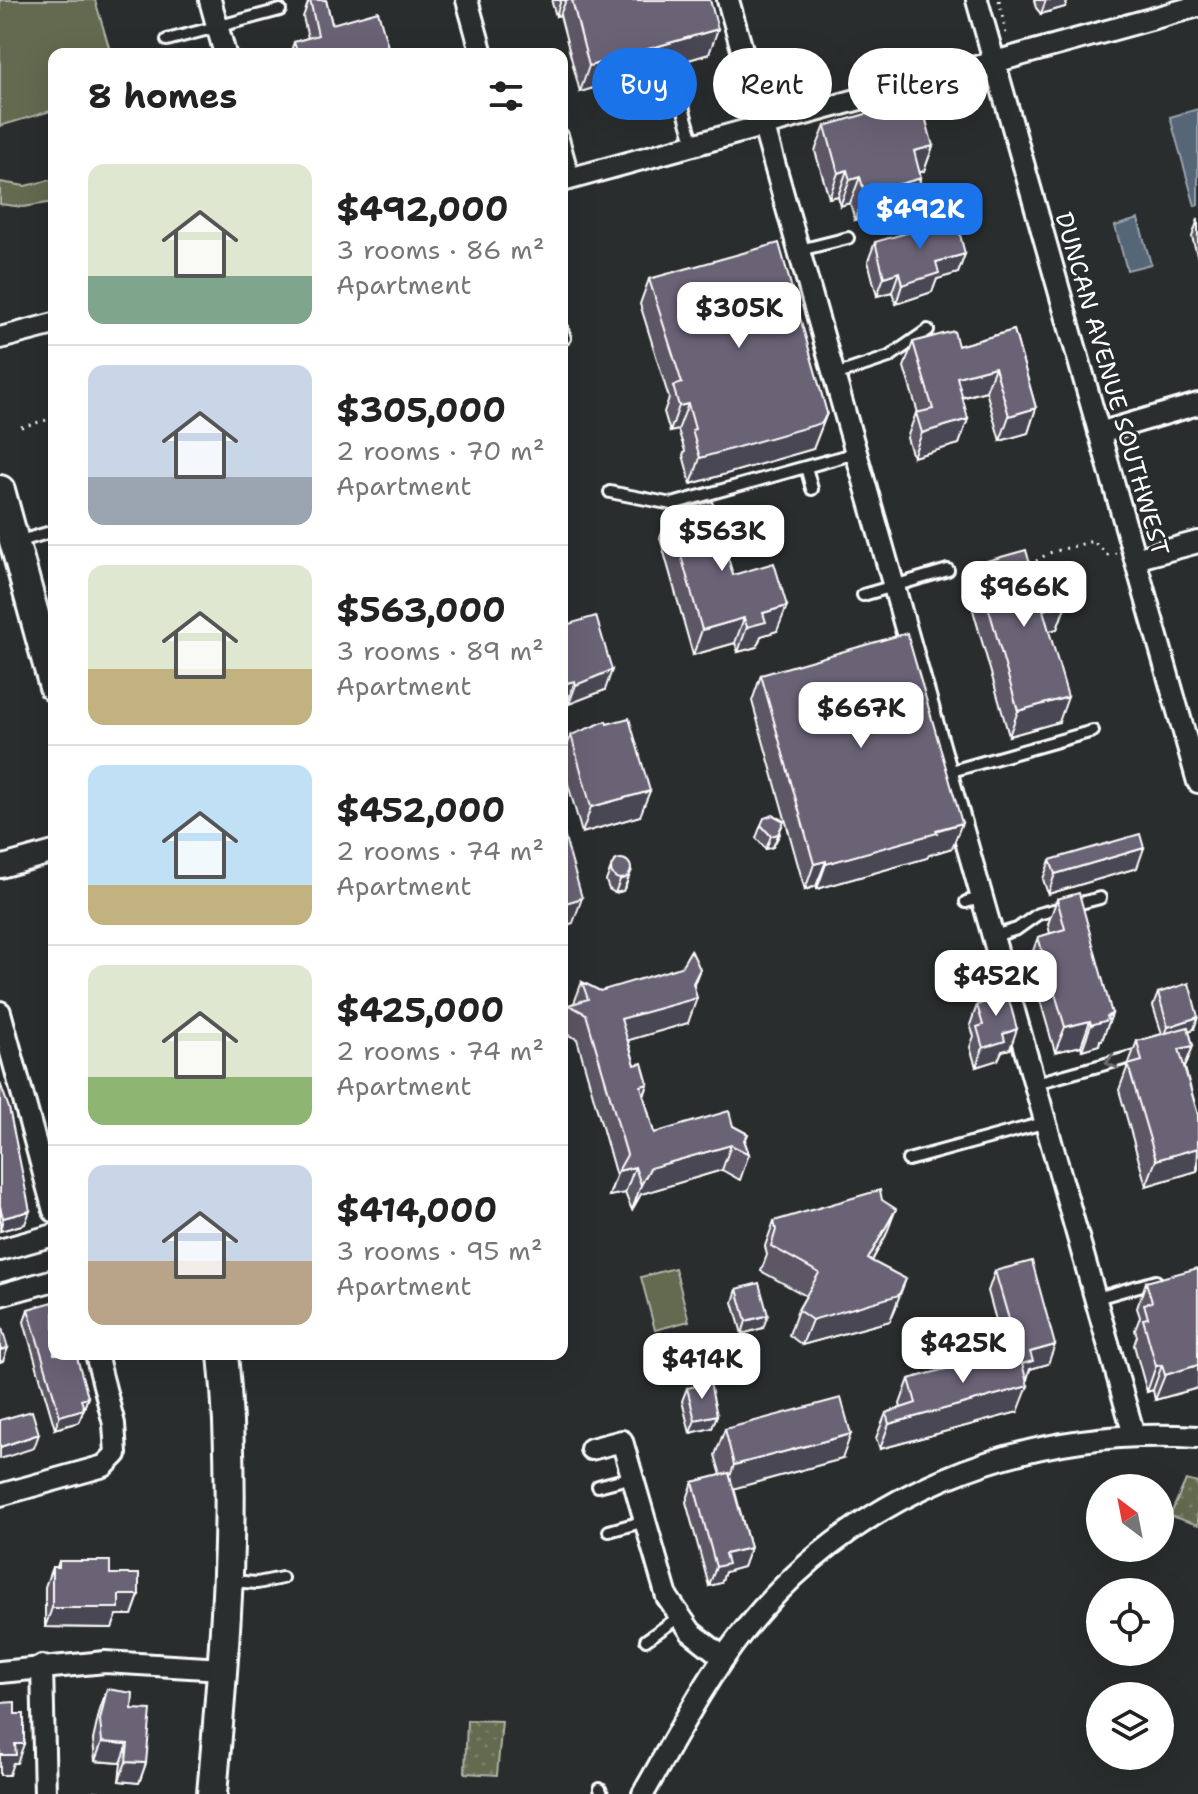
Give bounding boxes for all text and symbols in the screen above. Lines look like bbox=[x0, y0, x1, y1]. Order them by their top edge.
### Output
chip: Buy bbox=[592, 48, 697, 120]
chip: Rent bbox=[713, 48, 832, 120]
chip: Filters bbox=[848, 48, 988, 120]
text: 8 homes bbox=[88, 73, 237, 119]
icon: filters bbox=[484, 74, 528, 118]
pin: $492K bbox=[864, 183, 976, 251]
text: $492,000 bbox=[336, 186, 509, 232]
text: $492K bbox=[876, 191, 964, 226]
icon: home bbox=[152, 196, 248, 292]
street label: DUNCAN AVENUE SOUTHWEST bbox=[1048, 208, 1177, 560]
text: 3 rooms · 86 m² bbox=[336, 232, 545, 267]
text: Apartment bbox=[336, 267, 472, 302]
pin: $305K bbox=[683, 282, 795, 350]
text: $305K bbox=[695, 290, 783, 325]
text: $305,000 bbox=[336, 387, 506, 433]
icon: home bbox=[152, 397, 248, 493]
text: 2 rooms · 70 m² bbox=[336, 433, 545, 468]
text: Apartment bbox=[336, 468, 472, 503]
pin: $563K bbox=[666, 505, 778, 573]
text: $563K bbox=[678, 513, 766, 548]
pin: $966K bbox=[968, 561, 1080, 629]
text: $966K bbox=[979, 569, 1069, 604]
text: $563,000 bbox=[336, 587, 506, 633]
icon: home bbox=[152, 597, 248, 693]
text: 3 rooms · 89 m² bbox=[336, 633, 544, 668]
text: Apartment bbox=[336, 668, 472, 703]
pin: $667K bbox=[805, 682, 917, 750]
text: $667K bbox=[817, 690, 905, 725]
text: $452,000 bbox=[336, 787, 505, 833]
icon: home bbox=[152, 797, 248, 893]
text: 2 rooms · 74 m² bbox=[336, 833, 544, 868]
text: Apartment bbox=[336, 868, 472, 903]
pin: $452K bbox=[940, 950, 1052, 1018]
text: $452K bbox=[953, 958, 1039, 993]
text: $425,000 bbox=[336, 987, 504, 1033]
icon: home bbox=[152, 997, 248, 1093]
text: 2 rooms · 74 m² bbox=[336, 1033, 544, 1068]
one-way arrow bbox=[1105, 1053, 1119, 1070]
text: Apartment bbox=[336, 1068, 472, 1103]
text: $414,000 bbox=[336, 1187, 497, 1233]
icon: home bbox=[152, 1197, 248, 1293]
text: 3 rooms · 95 m² bbox=[336, 1233, 543, 1268]
text: Apartment bbox=[336, 1268, 472, 1303]
pin: $425K bbox=[907, 1317, 1019, 1385]
text: $425K bbox=[920, 1325, 1006, 1360]
pin: $414K bbox=[646, 1333, 758, 1401]
text: $414K bbox=[661, 1341, 743, 1376]
north arrow bbox=[1086, 1474, 1174, 1562]
map controls bbox=[1086, 1474, 1174, 1770]
button: locate bbox=[1086, 1578, 1174, 1666]
button: layers bbox=[1086, 1682, 1174, 1770]

